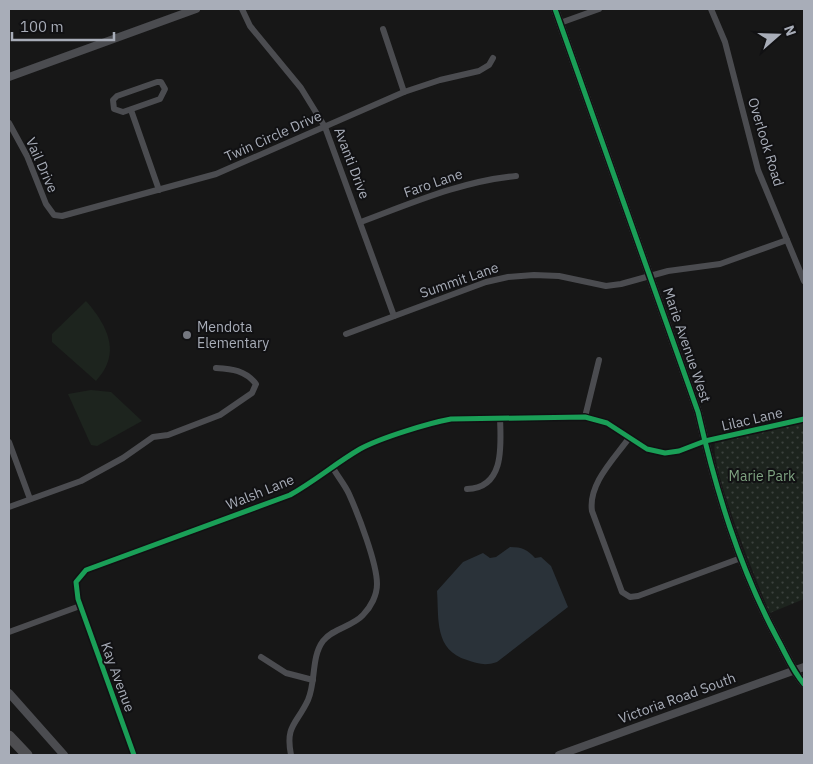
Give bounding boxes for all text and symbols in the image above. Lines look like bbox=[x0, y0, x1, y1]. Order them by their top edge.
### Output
scale bar bbox=[12, 10, 115, 42]
north arrow bbox=[753, 10, 803, 60]
text: 100 m bbox=[20, 17, 64, 36]
text: N bbox=[780, 23, 800, 38]
street label: Overlook Road bbox=[744, 95, 788, 189]
street label: Twin Circle Drive bbox=[222, 106, 325, 165]
street label: Avanti Drive bbox=[330, 125, 374, 202]
street label: Vail Drive bbox=[22, 135, 62, 196]
street label: Faro Lane bbox=[401, 164, 465, 201]
street label: Summit Lane bbox=[417, 258, 501, 302]
street label: Marie Avenue West bbox=[659, 285, 715, 405]
place label: Mendota Elementary bbox=[197, 318, 269, 352]
marker: Mendota Elementary bbox=[181, 329, 193, 341]
street label: Lilac Lane bbox=[720, 403, 785, 435]
park label: Marie Park bbox=[729, 467, 796, 485]
street label: Walsh Lane bbox=[223, 470, 297, 514]
street label: Kay Avenue bbox=[97, 640, 139, 715]
street label: Victoria Road South bbox=[616, 668, 738, 728]

